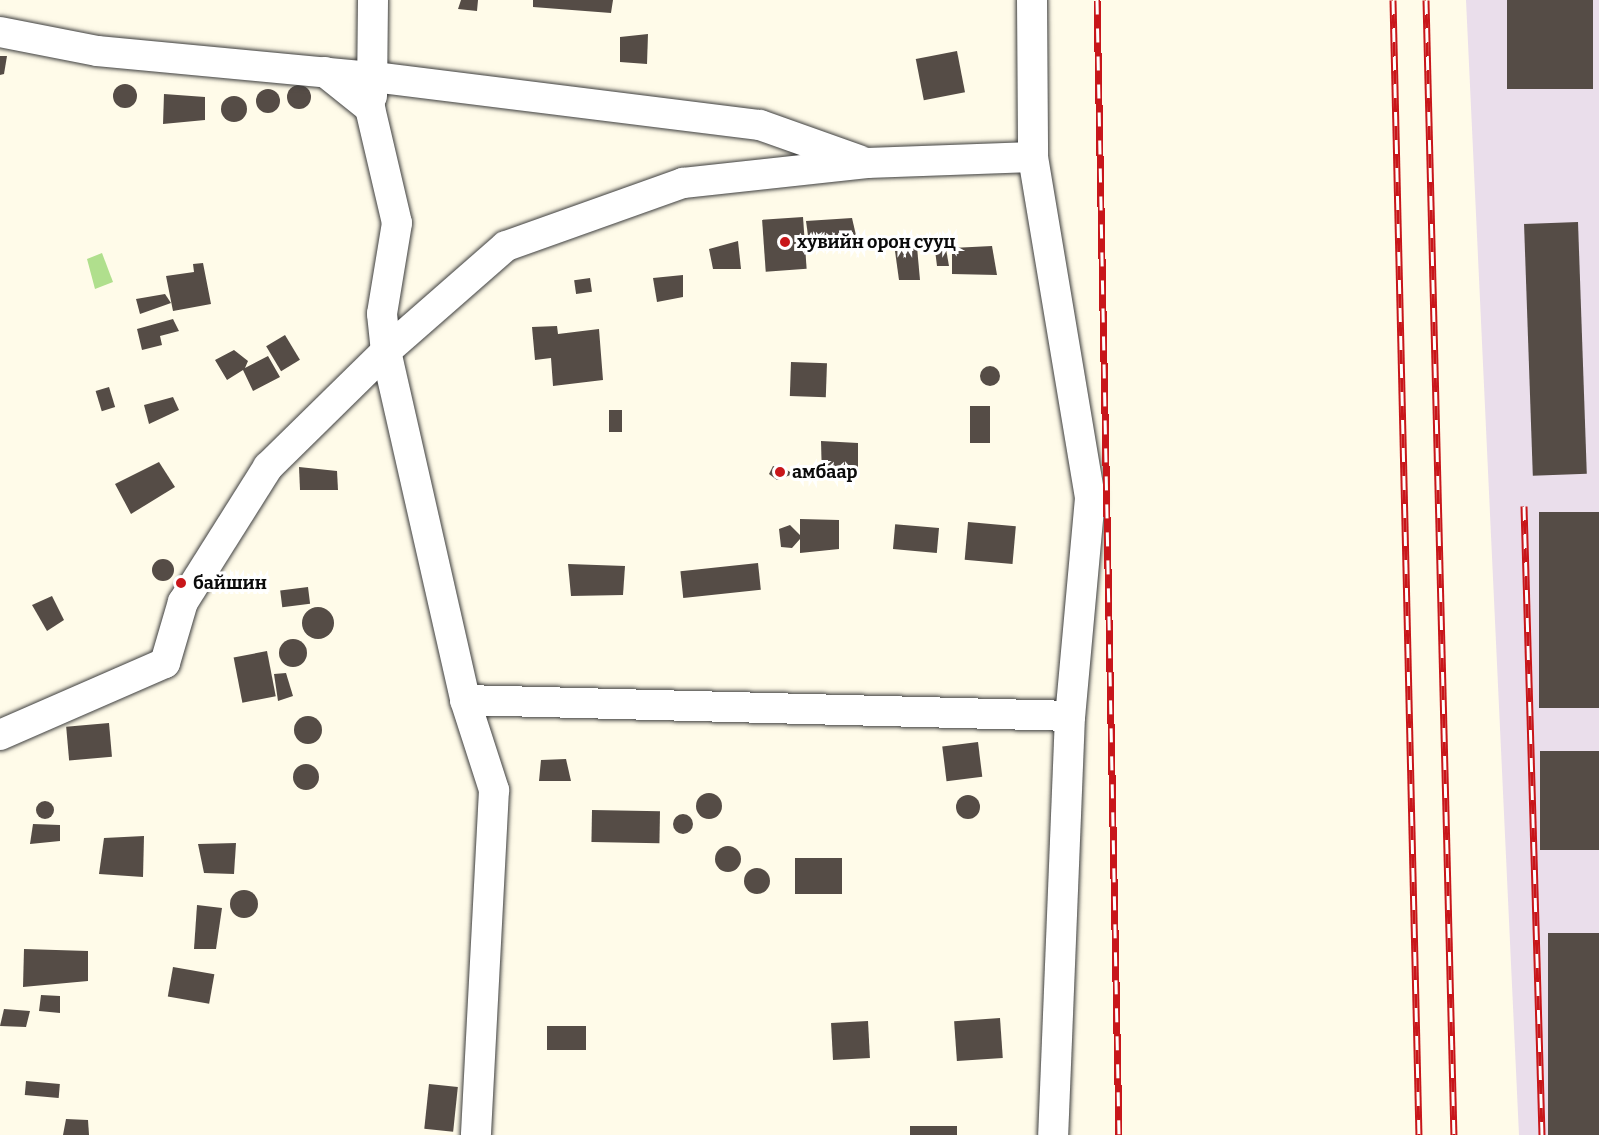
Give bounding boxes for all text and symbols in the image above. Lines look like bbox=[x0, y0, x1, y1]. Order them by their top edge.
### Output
place label: хувийн орон сууц bbox=[797, 231, 956, 253]
marker: хувийн орон сууц bbox=[778, 235, 792, 249]
place label: амбаар bbox=[792, 461, 857, 483]
marker: амбаар bbox=[773, 465, 787, 479]
place label: байшин bbox=[193, 572, 267, 594]
marker: байшин bbox=[174, 576, 188, 590]

